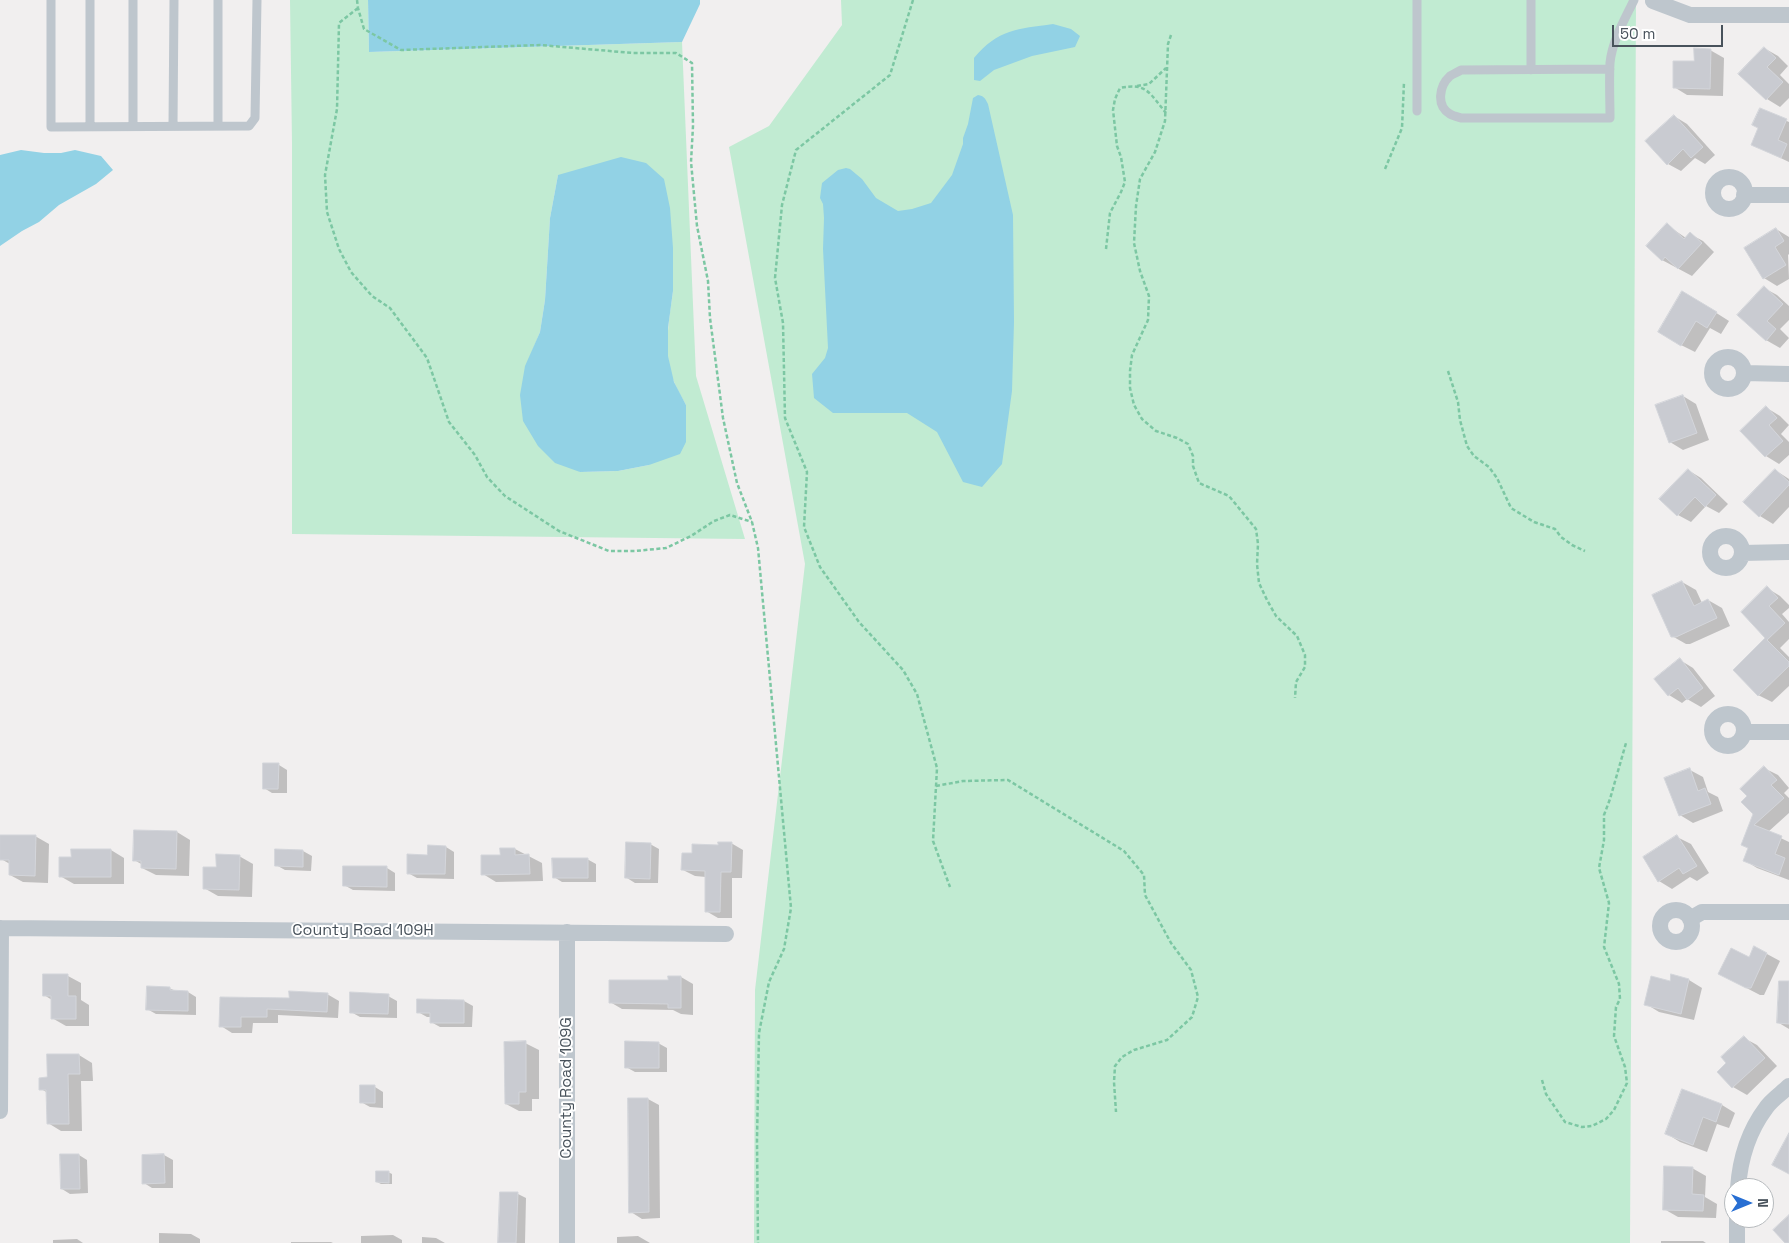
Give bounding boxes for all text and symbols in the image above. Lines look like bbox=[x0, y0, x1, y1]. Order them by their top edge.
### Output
scale bar bbox=[1614, 15, 1725, 47]
text: 50 m bbox=[1620, 24, 1655, 43]
street label: County Road 109H bbox=[292, 921, 434, 941]
street label: County Road 109G bbox=[557, 1017, 577, 1159]
north arrow bbox=[1724, 1178, 1774, 1228]
text: N bbox=[1754, 1198, 1772, 1208]

